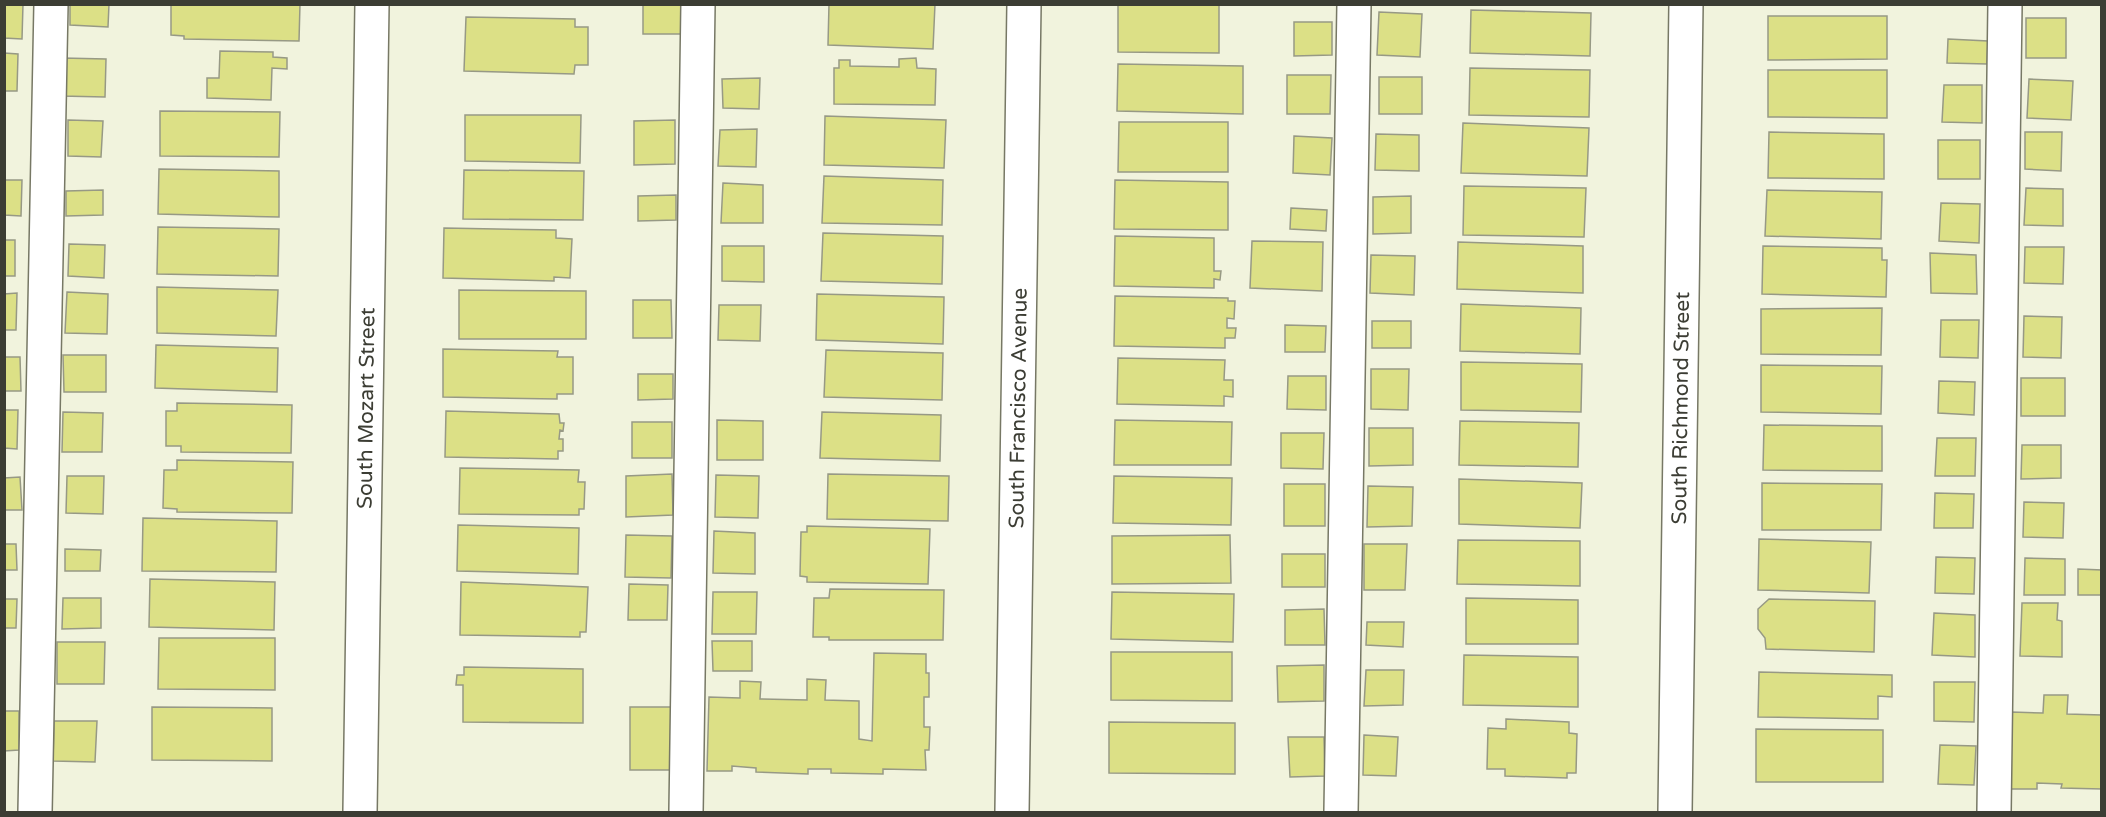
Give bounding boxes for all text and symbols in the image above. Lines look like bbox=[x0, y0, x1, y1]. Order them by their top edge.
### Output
street label: South Francisco Avenue bbox=[1004, 287, 1033, 529]
street label: South Richmond Street bbox=[1667, 292, 1695, 525]
street label: South Mozart Street bbox=[353, 307, 380, 509]

